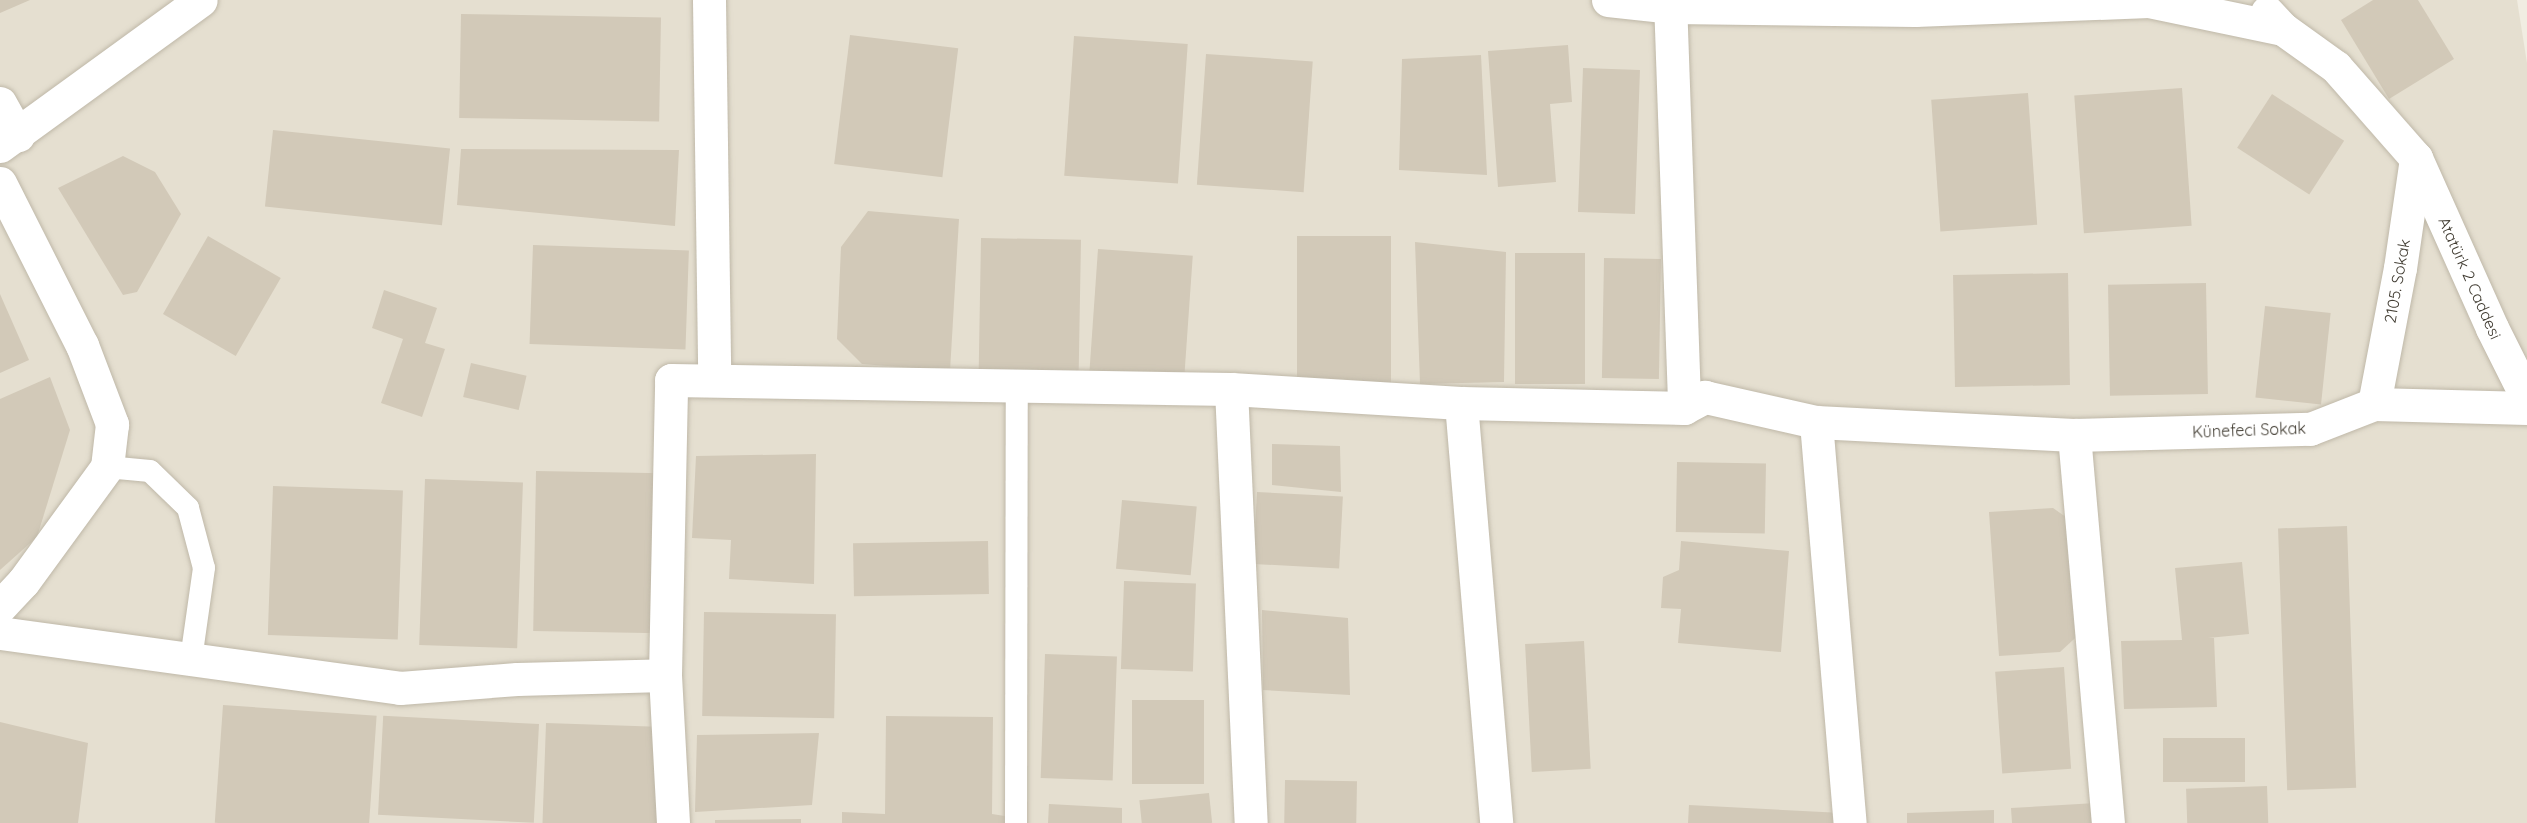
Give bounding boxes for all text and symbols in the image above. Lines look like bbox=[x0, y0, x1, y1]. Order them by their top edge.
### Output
street label: Atatürk 2 Caddesi bbox=[2434, 214, 2506, 342]
street label: 2105. Sokak bbox=[2380, 237, 2414, 325]
street label: Künefeci Sokak bbox=[2192, 418, 2306, 442]

